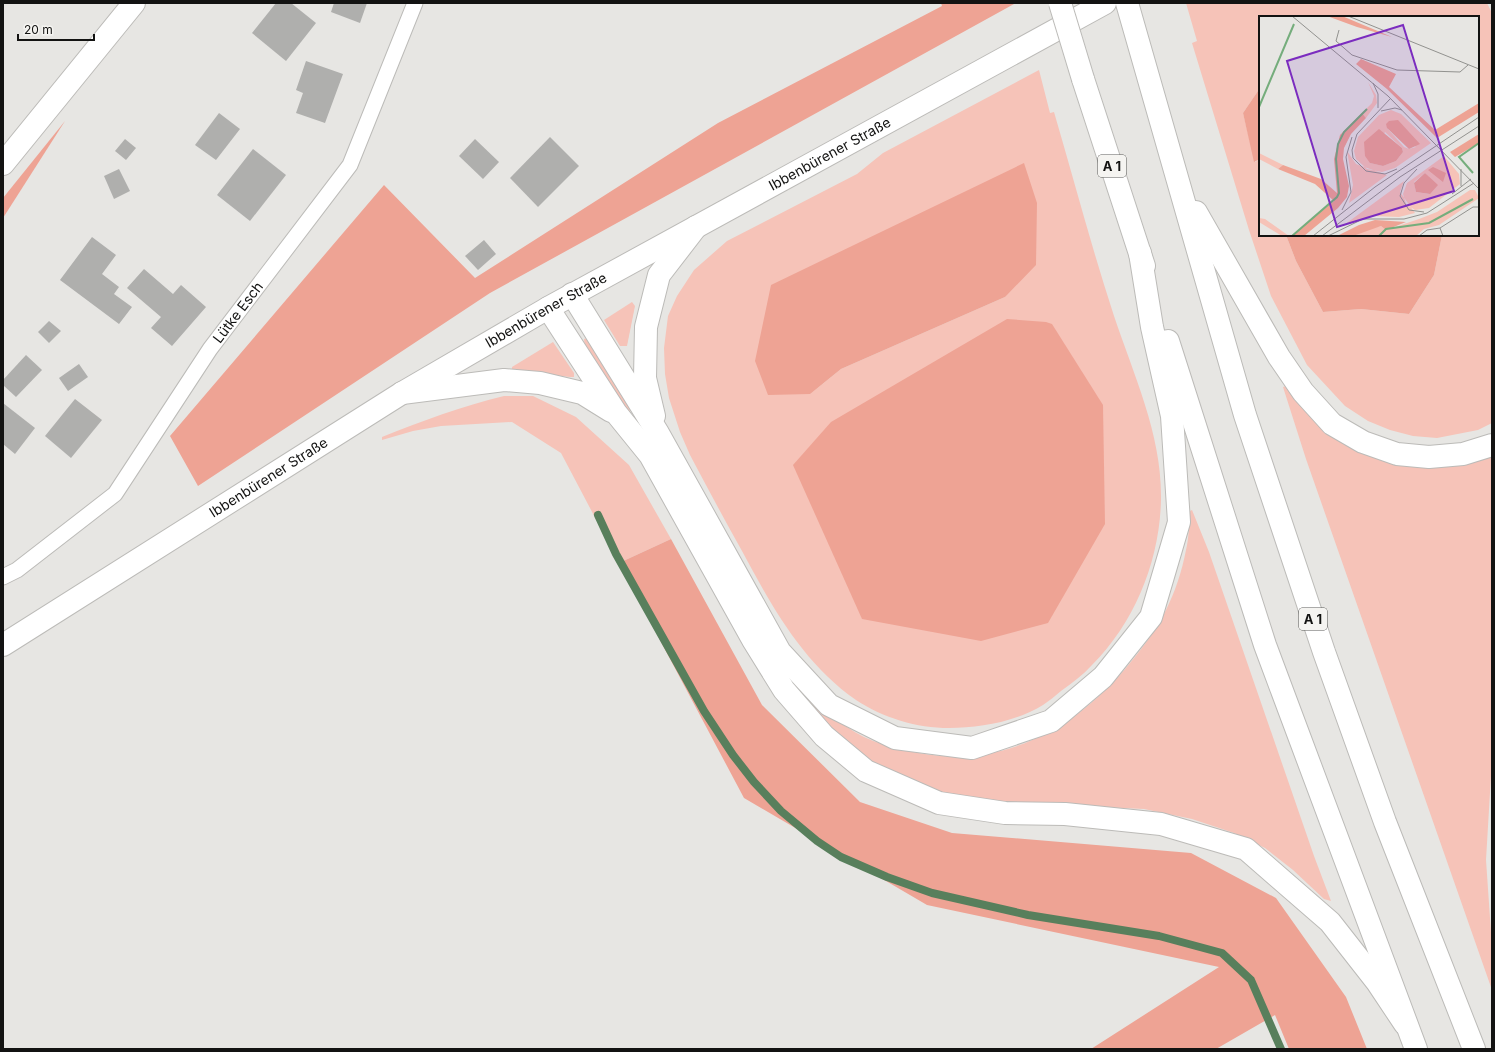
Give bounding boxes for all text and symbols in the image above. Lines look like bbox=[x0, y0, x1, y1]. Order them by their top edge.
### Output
scale bar bbox=[18, 16, 94, 42]
inset map bbox=[1259, 16, 1479, 236]
text: 20 m bbox=[24, 22, 53, 37]
street label: Ibbenbürener Straße bbox=[765, 113, 893, 194]
road number: A 1 bbox=[1098, 155, 1126, 177]
street label: Ibbenbürener Straße bbox=[482, 269, 609, 351]
street label: Lütke Esch bbox=[209, 278, 266, 346]
street label: Ibbenbürener Straße bbox=[206, 433, 331, 521]
road number: A 1 bbox=[1299, 608, 1327, 630]

